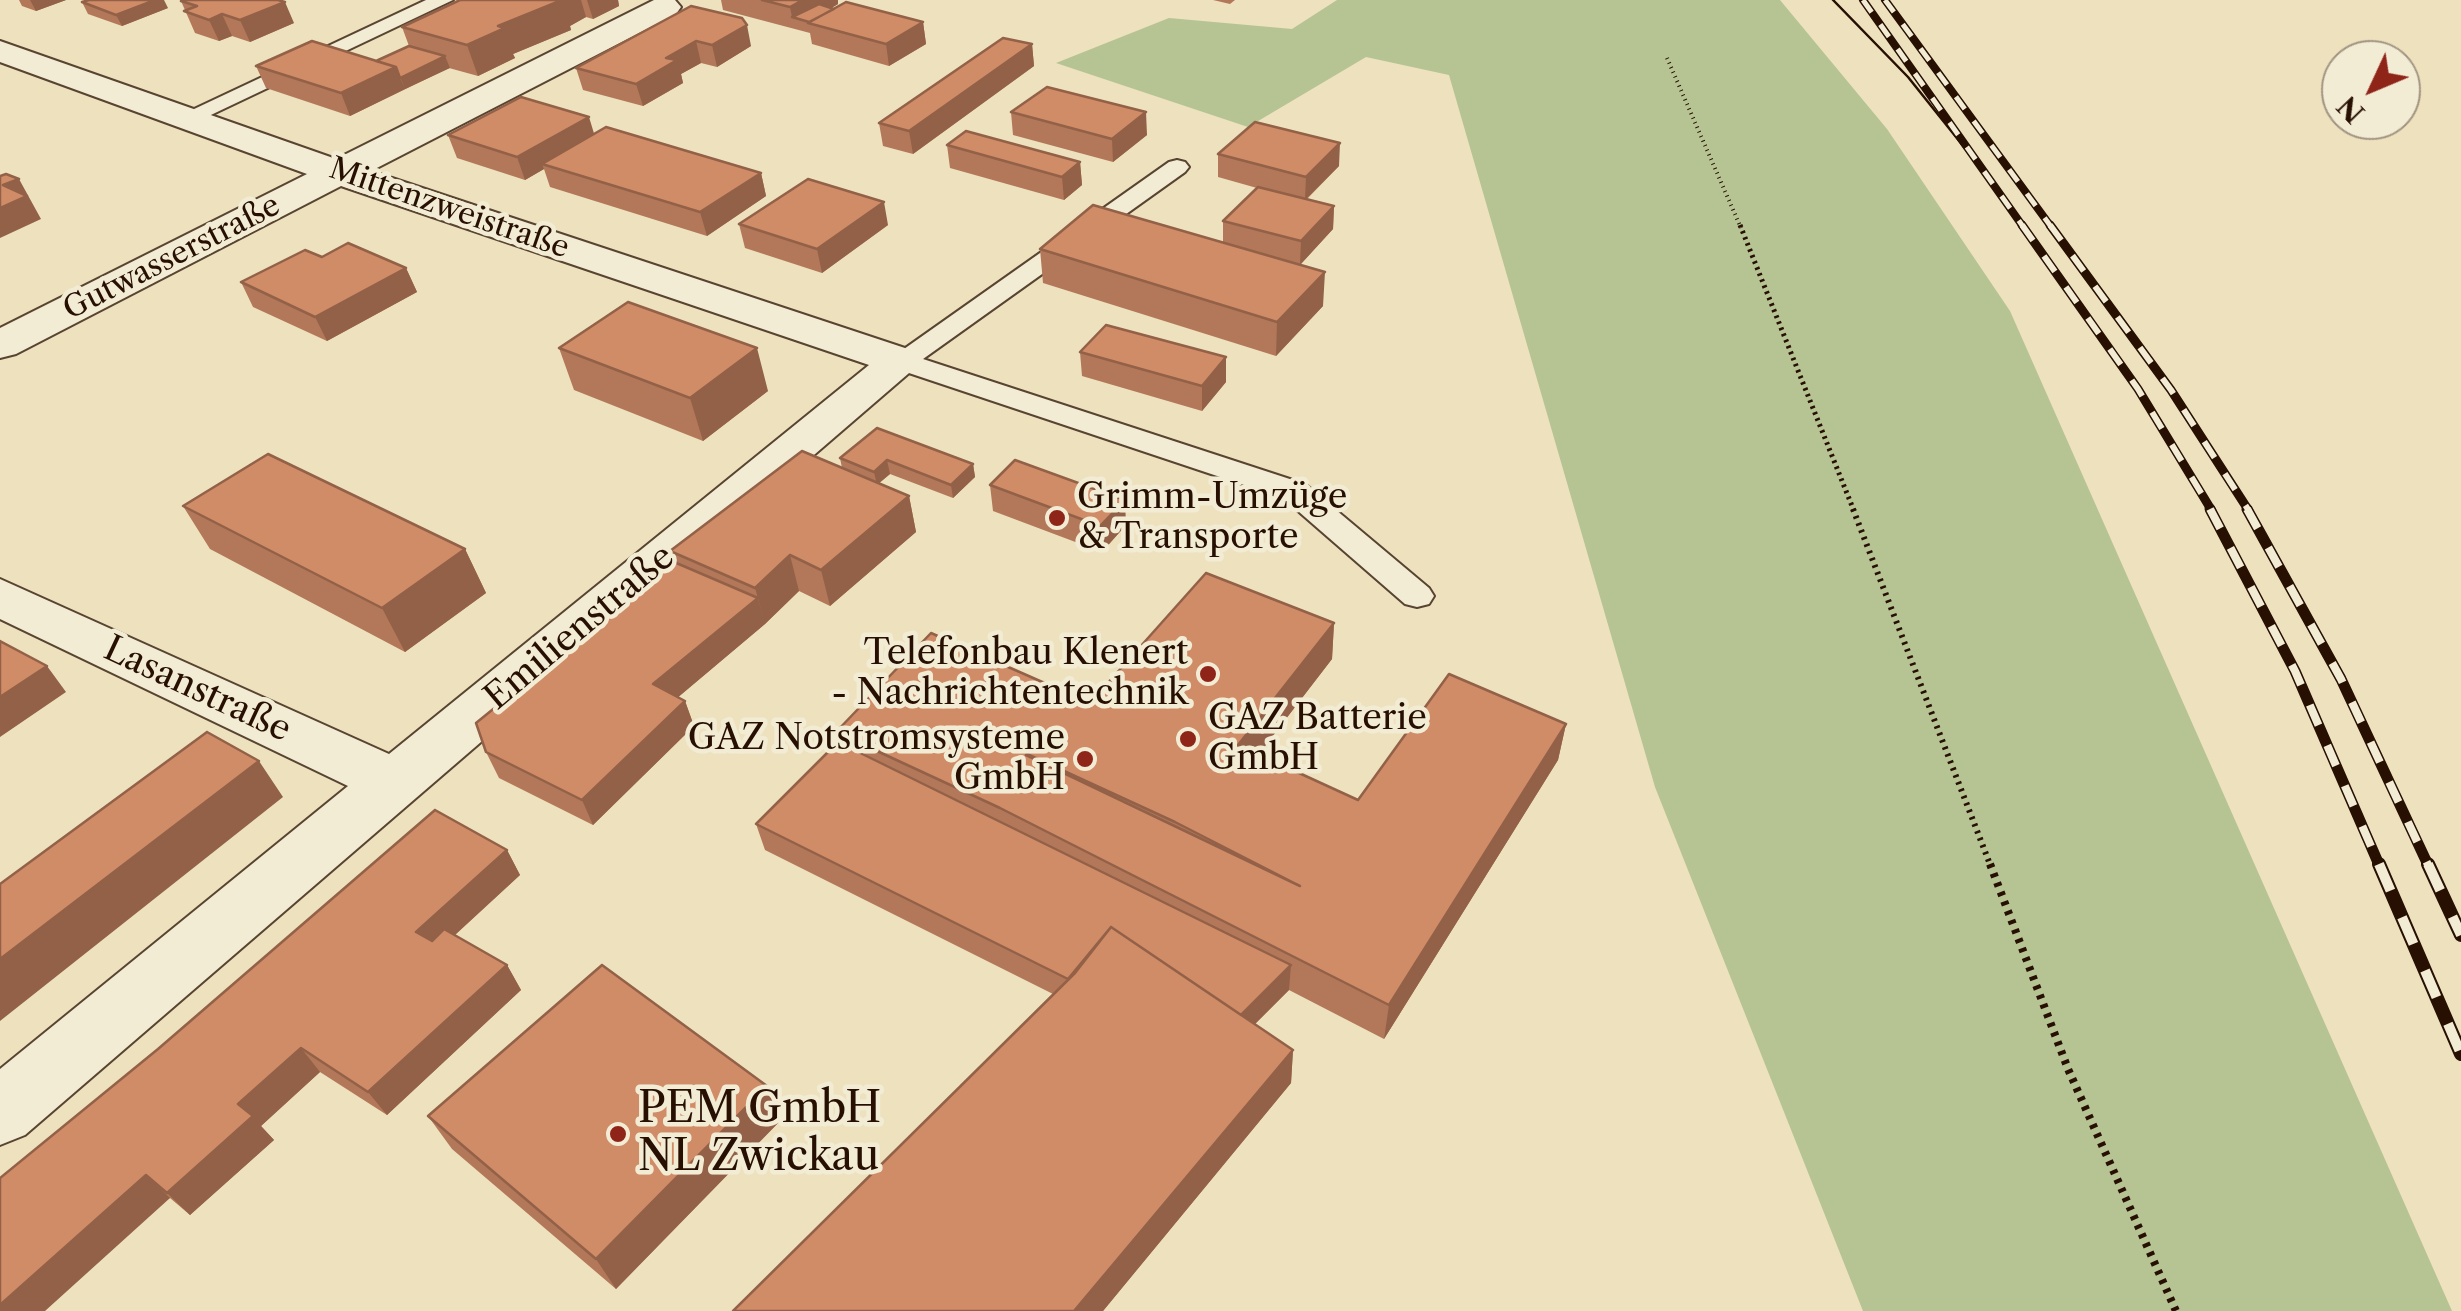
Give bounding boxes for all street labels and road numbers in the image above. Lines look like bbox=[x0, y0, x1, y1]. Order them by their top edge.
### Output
street label: Mittenzweistraße bbox=[324, 151, 574, 267]
street label: Gutwasserstraße bbox=[58, 188, 286, 328]
street label: Emilienstraße bbox=[477, 537, 683, 719]
street label: Lasanstraße bbox=[97, 628, 297, 752]

